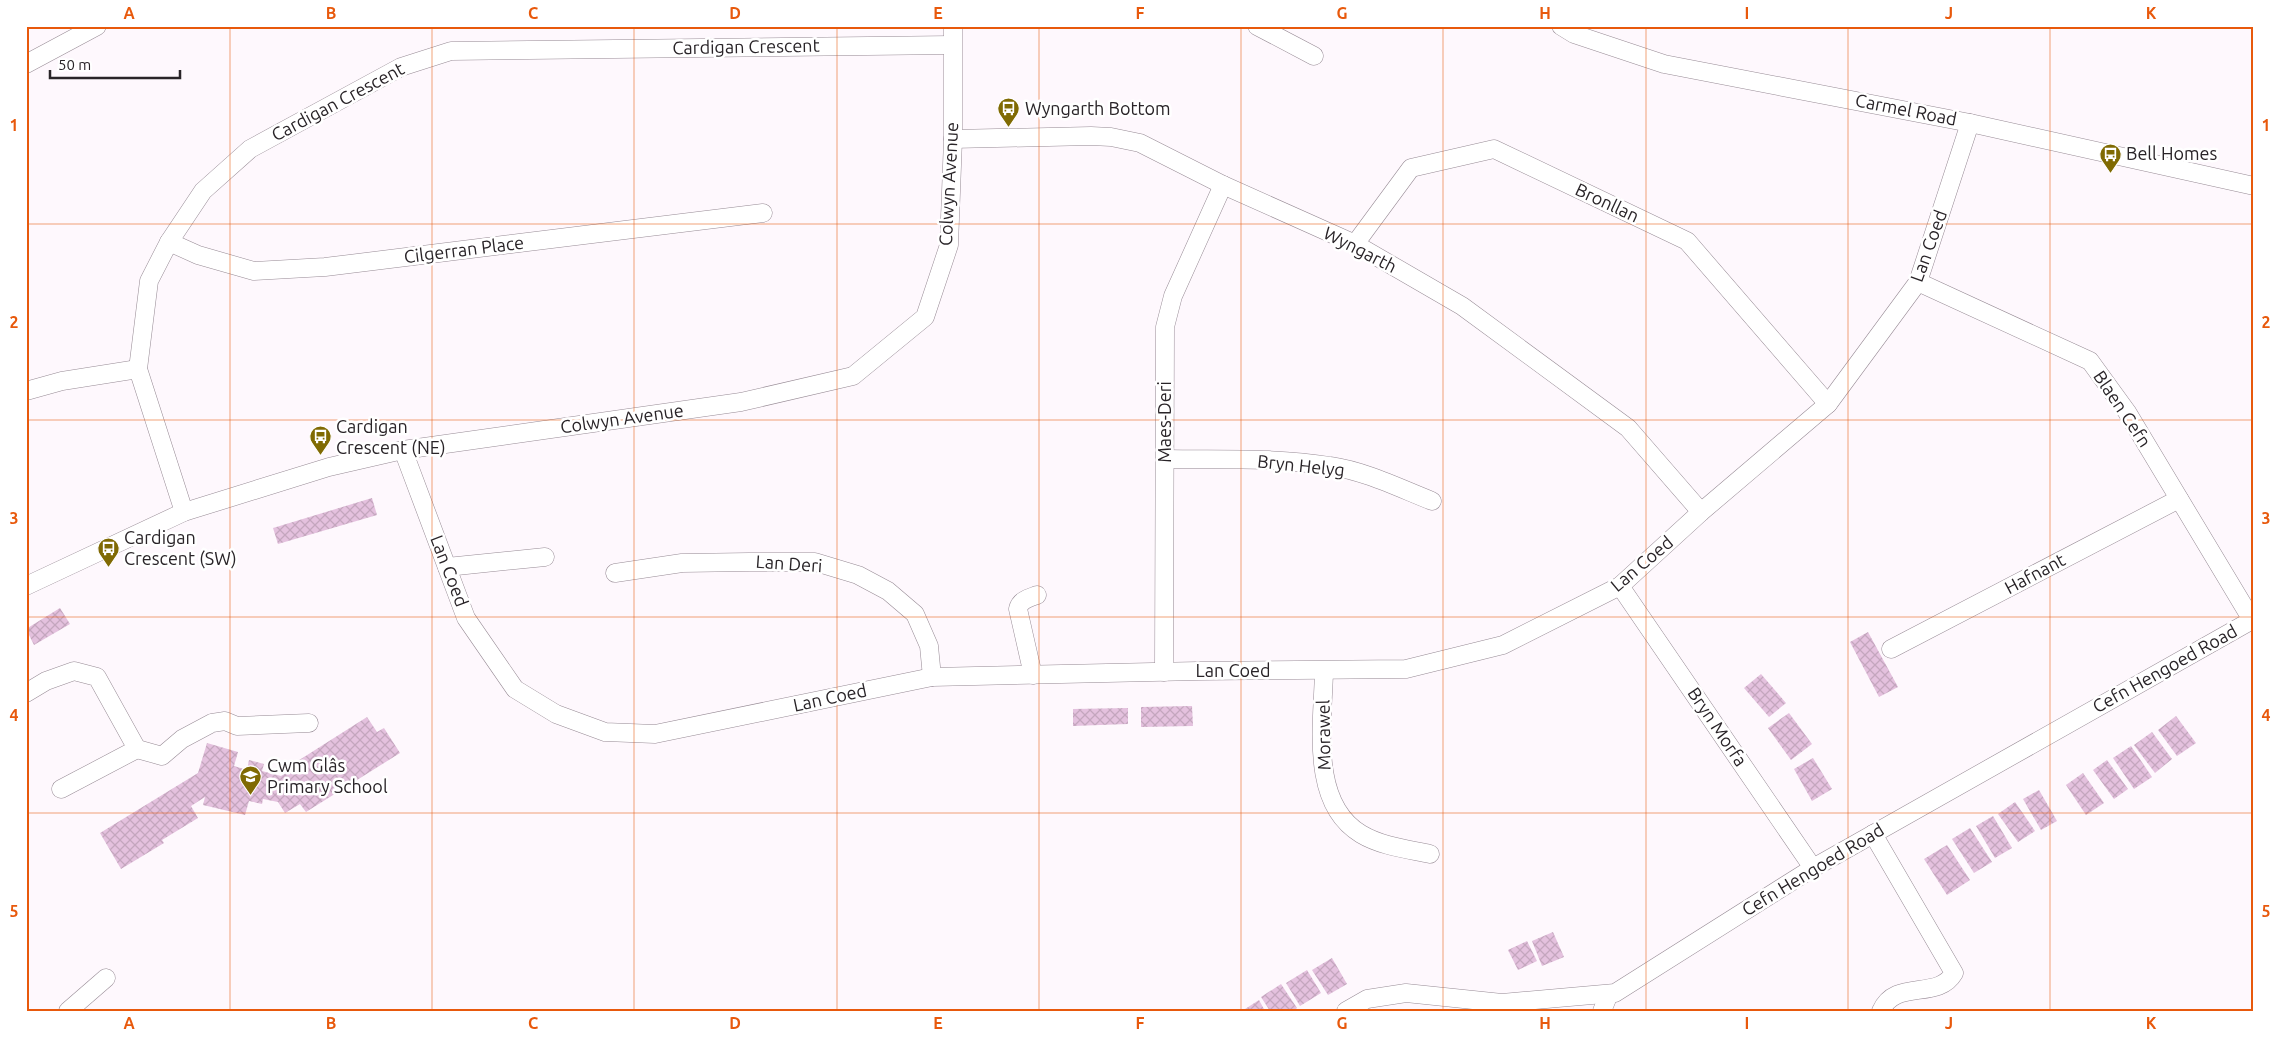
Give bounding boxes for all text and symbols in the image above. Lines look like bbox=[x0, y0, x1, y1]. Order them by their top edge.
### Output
text: A bbox=[123, 4, 135, 22]
text: B bbox=[326, 4, 336, 22]
text: C bbox=[528, 4, 538, 22]
text: D bbox=[729, 4, 741, 22]
text: E bbox=[933, 4, 943, 22]
text: F bbox=[1136, 4, 1145, 22]
text: G bbox=[1336, 4, 1348, 22]
text: H bbox=[1539, 4, 1551, 22]
text: I bbox=[1745, 4, 1749, 22]
text: J bbox=[1945, 4, 1953, 22]
text: K bbox=[2146, 4, 2157, 22]
street label: Cardigan Crescent bbox=[672, 35, 820, 57]
scale bar bbox=[50, 48, 180, 80]
text: 50 m bbox=[58, 56, 91, 73]
street label: Cardigan Crescent bbox=[268, 58, 407, 145]
street label: Carmel Road bbox=[1854, 89, 1959, 129]
bus stop icon: Wyngarth Bottom bbox=[997, 97, 1021, 128]
place label: Wyngarth Bottom bbox=[1025, 98, 1171, 118]
text: 1 bbox=[9, 116, 19, 134]
text: 1 bbox=[2261, 116, 2271, 134]
street label: Colwyn Avenue bbox=[935, 121, 961, 247]
bus stop icon: Bell Homes bbox=[2098, 142, 2122, 173]
place label: Bell Homes bbox=[2126, 143, 2217, 163]
street label: Bronllan bbox=[1572, 179, 1642, 226]
street label: Lan Coed bbox=[1906, 207, 1950, 284]
street label: Wyngarth bbox=[1321, 222, 1400, 276]
street label: Cilgerran Place bbox=[403, 232, 525, 266]
text: 2 bbox=[9, 313, 19, 331]
text: 2 bbox=[2261, 313, 2271, 331]
street label: Blaen Cefn bbox=[2090, 366, 2156, 450]
street label: Maes-Deri bbox=[1154, 381, 1174, 463]
street label: Colwyn Avenue bbox=[559, 399, 685, 437]
place label: Cardigan Crescent (NE) bbox=[336, 416, 446, 458]
bus stop icon: Cardigan Crescent (NE) bbox=[308, 425, 332, 456]
street label: Bryn Helyg bbox=[1256, 450, 1346, 480]
text: 3 bbox=[9, 509, 19, 527]
text: 3 bbox=[2261, 509, 2271, 527]
place label: Cardigan Crescent (SW) bbox=[124, 527, 237, 569]
street label: Lan Coed bbox=[427, 532, 473, 609]
street label: Lan Coed bbox=[1606, 532, 1676, 595]
bus stop icon: Cardigan Crescent (SW) bbox=[96, 536, 120, 567]
street label: Hafnant bbox=[2001, 549, 2068, 597]
street label: Lan Deri bbox=[755, 551, 823, 575]
street label: Cefn Hengoed Road bbox=[2089, 620, 2240, 716]
street label: Lan Coed bbox=[1196, 660, 1270, 680]
street label: Lan Coed bbox=[791, 679, 868, 715]
street label: Bryn Morfa bbox=[1684, 683, 1752, 770]
street label: Morawel bbox=[1312, 699, 1334, 771]
text: 4 bbox=[9, 706, 19, 724]
text: 4 bbox=[2261, 706, 2271, 724]
place label: Cwm Glâs Primary School bbox=[267, 755, 388, 796]
school or university icon: Cwm Glâs Primary School bbox=[239, 764, 263, 795]
street label: Cefn Hengoed Road bbox=[1738, 819, 1887, 919]
text: 5 bbox=[9, 902, 19, 920]
text: 5 bbox=[2261, 902, 2271, 920]
text: A bbox=[123, 1014, 135, 1032]
text: B bbox=[326, 1014, 336, 1032]
text: C bbox=[528, 1014, 538, 1032]
text: D bbox=[729, 1014, 741, 1032]
text: E bbox=[933, 1014, 943, 1032]
text: F bbox=[1136, 1014, 1145, 1032]
text: G bbox=[1336, 1014, 1348, 1032]
text: H bbox=[1539, 1014, 1551, 1032]
text: I bbox=[1745, 1014, 1749, 1032]
text: J bbox=[1945, 1014, 1953, 1032]
text: K bbox=[2146, 1014, 2157, 1032]

